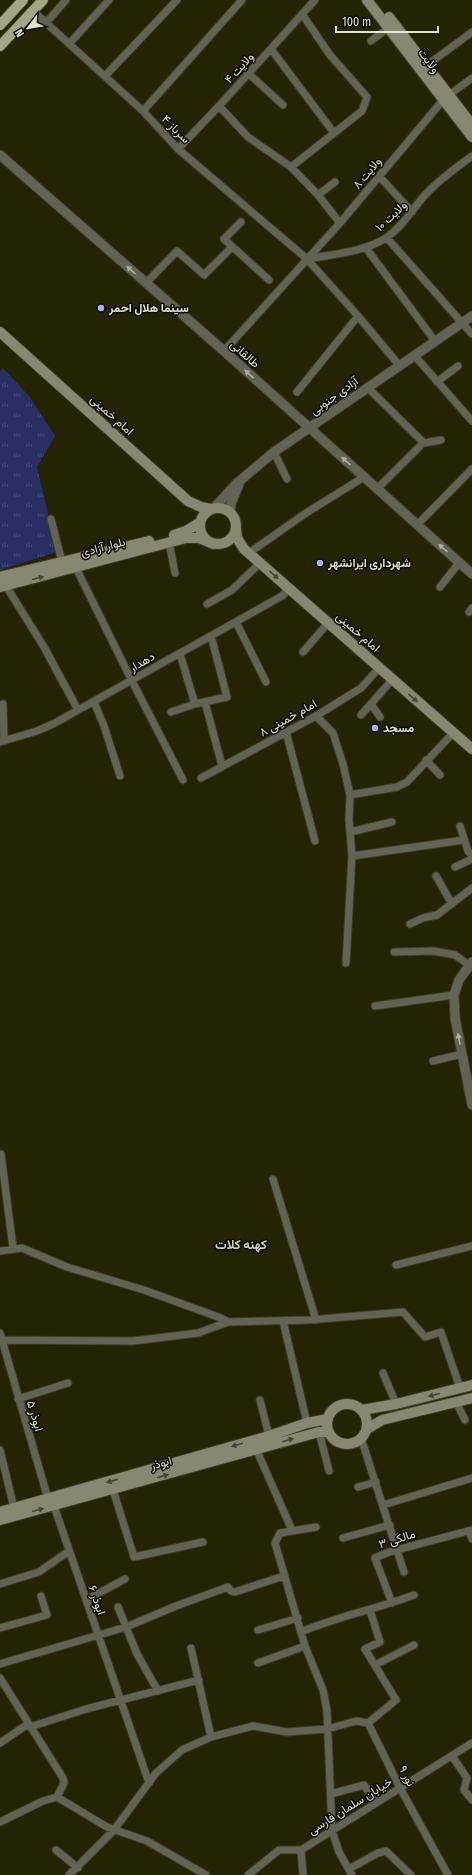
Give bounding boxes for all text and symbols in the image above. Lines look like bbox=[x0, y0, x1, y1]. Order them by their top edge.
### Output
north arrow bbox=[8, 8, 48, 48]
scale bar bbox=[336, 8, 438, 34]
text: 100 m bbox=[342, 15, 371, 29]
text: N bbox=[13, 27, 27, 39]
street label: ولایت bbox=[414, 46, 443, 77]
street label: ولایت ۴ bbox=[222, 50, 257, 87]
street label: سرباز ۴ bbox=[158, 112, 193, 147]
street label: ولایت ۸ bbox=[350, 154, 385, 192]
street label: ولایت ۱۰ bbox=[372, 198, 411, 235]
one-way arrow bbox=[126, 265, 136, 274]
place label: سینما هلال احمر bbox=[108, 301, 189, 316]
marker: سینما هلال احمر bbox=[96, 303, 106, 313]
street label: طالقانی bbox=[227, 337, 263, 372]
one-way arrow bbox=[244, 370, 255, 379]
street label: آزادی جنوبی bbox=[307, 373, 362, 419]
street label: امام خمینی bbox=[87, 392, 137, 439]
one-way arrow bbox=[341, 457, 351, 466]
street label: بلوار آزادی bbox=[79, 534, 127, 561]
one-way arrow bbox=[437, 544, 448, 553]
place label: شهرداری ایرانشهر bbox=[327, 556, 411, 571]
marker: شهرداری ایرانشهر bbox=[315, 558, 325, 568]
one-way arrow bbox=[269, 570, 278, 579]
one-way arrow bbox=[32, 574, 44, 580]
street label: امام خمینی bbox=[333, 609, 383, 656]
street label: دهدار bbox=[126, 649, 158, 676]
one-way arrow bbox=[408, 693, 418, 702]
street label: امام خمینی ۸ bbox=[257, 697, 320, 740]
place label: مسجد bbox=[383, 721, 415, 735]
marker: مسجد bbox=[370, 723, 380, 733]
one-way arrow bbox=[456, 1033, 462, 1045]
district label: کهنه کلات bbox=[215, 1237, 267, 1253]
one-way arrow bbox=[428, 1392, 440, 1398]
street label: ابوذر ۵ bbox=[23, 1399, 46, 1433]
one-way arrow bbox=[282, 1437, 294, 1443]
one-way arrow bbox=[231, 1442, 243, 1448]
street label: ابوذر bbox=[148, 1453, 174, 1474]
one-way arrow bbox=[157, 1473, 169, 1479]
one-way arrow bbox=[105, 1478, 117, 1484]
one-way arrow bbox=[32, 1507, 44, 1513]
street label: مالکی ۳ bbox=[377, 1527, 417, 1552]
street label: ابوذر ۶ bbox=[85, 1583, 109, 1617]
street label: نور ۹ bbox=[395, 1763, 418, 1789]
street label: خیابان سلمان فارسی bbox=[305, 1775, 395, 1838]

